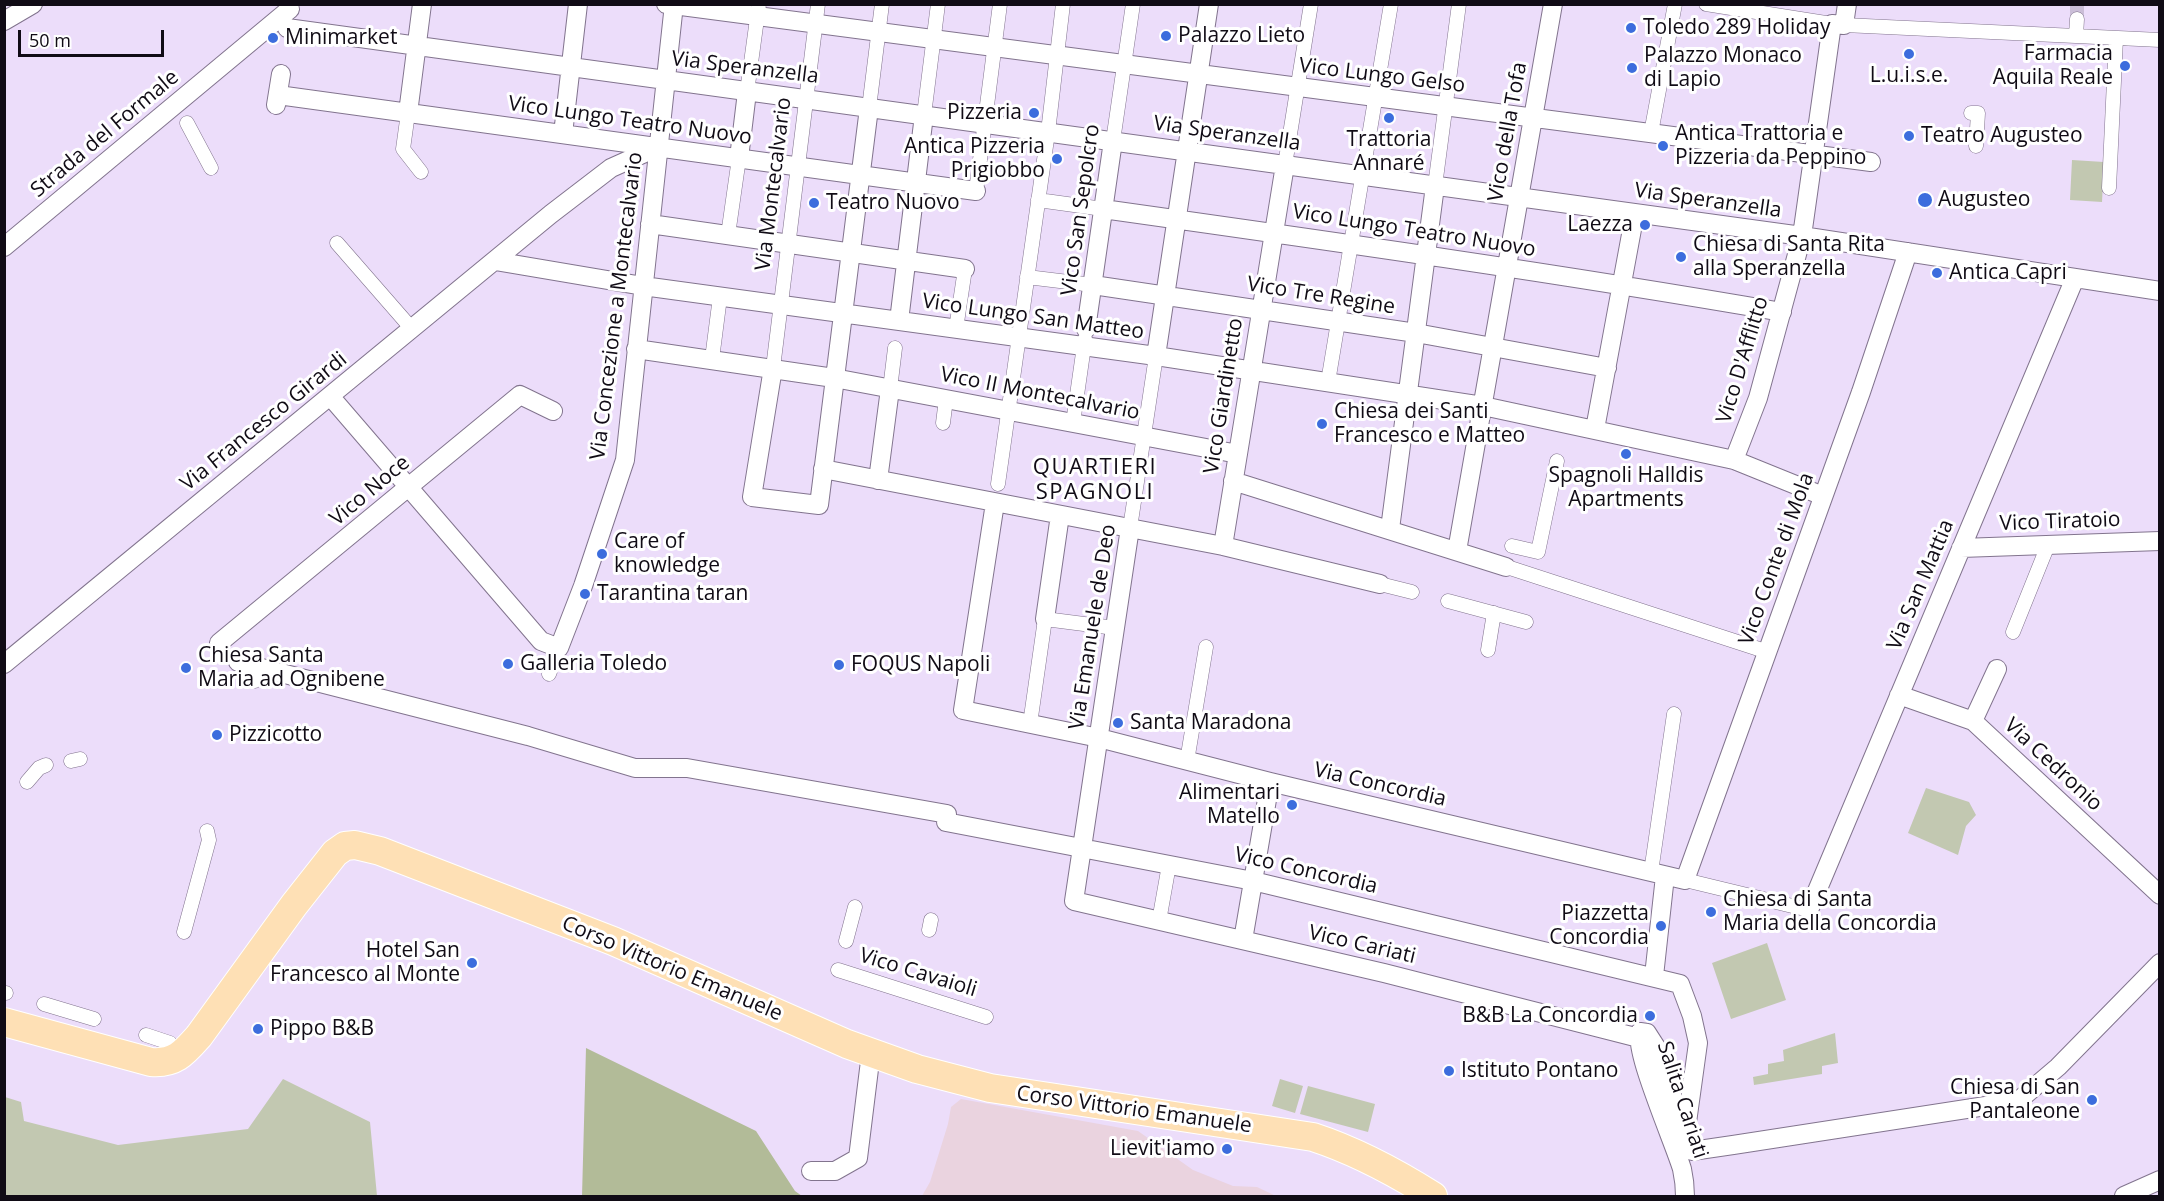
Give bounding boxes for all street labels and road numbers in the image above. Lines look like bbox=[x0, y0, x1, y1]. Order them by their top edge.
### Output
street label: Via Speranzella bbox=[670, 46, 820, 90]
street label: Vico Lungo Gelso bbox=[1297, 53, 1467, 99]
street label: Vico della Tofa bbox=[1483, 60, 1533, 204]
street label: Strada del Formale bbox=[26, 65, 184, 203]
street label: Vico Lungo Teatro Nuovo bbox=[507, 91, 753, 151]
street label: Via Montecalvario bbox=[751, 96, 797, 272]
street label: Via Speranzella bbox=[1152, 111, 1302, 157]
street label: Vico San Sepolcro bbox=[1056, 123, 1106, 297]
street label: Via Concezione a Montecalvario bbox=[586, 151, 648, 461]
street label: Via Speranzella bbox=[1633, 178, 1783, 224]
street label: Vico Lungo Teatro Nuovo bbox=[1291, 199, 1537, 263]
street label: Vico Tre Regine bbox=[1245, 272, 1397, 320]
street label: Vico Lungo San Matteo bbox=[921, 289, 1145, 345]
street label: Vico D'Afflitto bbox=[1712, 293, 1774, 427]
street label: Vico Giardinetto bbox=[1199, 316, 1249, 476]
street label: Via Francesco Girardi bbox=[176, 347, 352, 497]
street label: Vico II Montecalvario bbox=[938, 362, 1142, 426]
street label: Vico Noce bbox=[325, 450, 415, 532]
street label: Vico Conte di Mola bbox=[1734, 469, 1820, 649]
street label: Vico Tiratoio bbox=[1999, 507, 2121, 537]
street label: Via San Mattia bbox=[1882, 516, 1960, 654]
street label: Via Emanuele de Deo bbox=[1064, 523, 1122, 731]
street label: Via Cedronio bbox=[1999, 713, 2107, 817]
street label: Via Concordia bbox=[1312, 758, 1448, 812]
street label: Vico Concordia bbox=[1232, 842, 1380, 900]
street label: Corso Vittorio Emanuele bbox=[558, 911, 786, 1027]
street label: Vico Cariati bbox=[1306, 920, 1418, 970]
street label: Vico Cavaioli bbox=[856, 943, 980, 1003]
street label: Salita Cariati bbox=[1651, 1038, 1713, 1162]
street label: Corso Vittorio Emanuele bbox=[1015, 1081, 1253, 1139]

